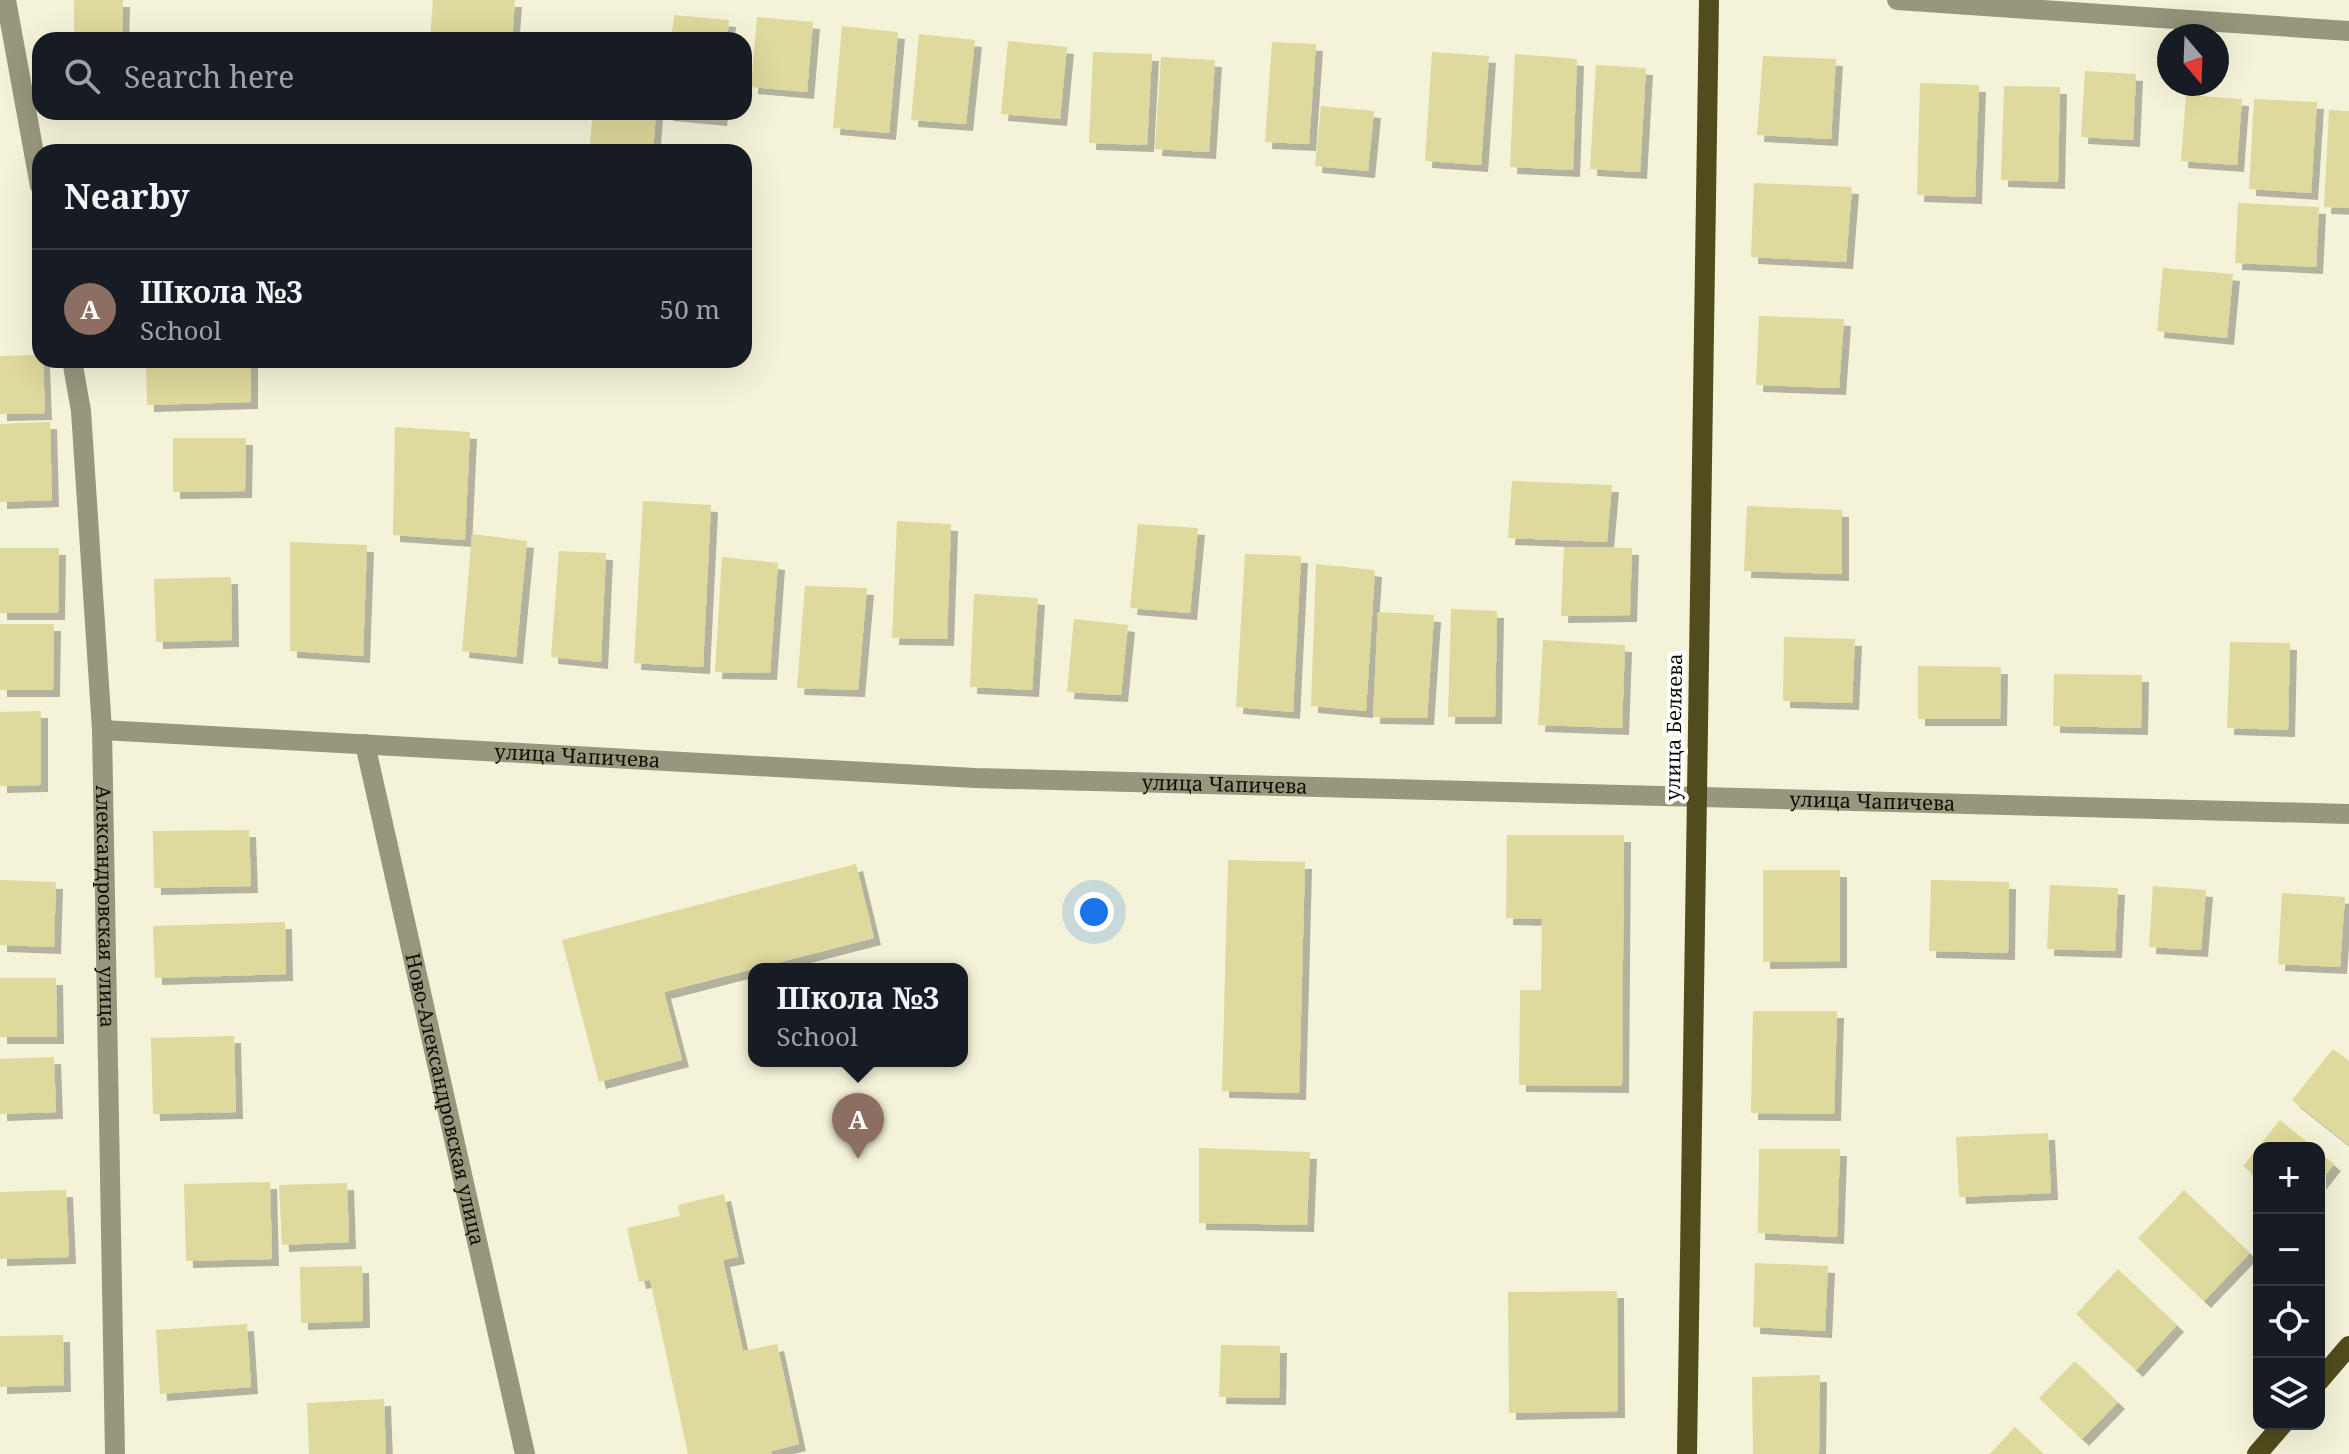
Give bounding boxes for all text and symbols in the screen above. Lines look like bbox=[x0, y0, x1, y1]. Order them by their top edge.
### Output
north arrow bbox=[2157, 24, 2229, 96]
search box bbox=[32, 32, 752, 120]
icon: search bbox=[60, 54, 104, 98]
text: Search here bbox=[124, 56, 294, 97]
text: Nearby bbox=[64, 173, 190, 219]
text: Школа №3 bbox=[140, 271, 303, 312]
text: A bbox=[80, 291, 100, 327]
text: 50 m bbox=[660, 291, 720, 327]
text: School bbox=[140, 312, 222, 348]
street label: улица Беляева bbox=[1659, 653, 1688, 801]
street label: улица Чапичева bbox=[494, 738, 661, 774]
street label: улица Чапичева bbox=[1141, 768, 1308, 800]
street label: Александровская улица bbox=[90, 785, 121, 1028]
street label: улица Чапичева bbox=[1789, 785, 1956, 817]
your location bbox=[1074, 892, 1114, 932]
street label: Ново-Александровская улица bbox=[399, 950, 492, 1248]
popup bbox=[748, 963, 968, 1067]
text: Школа №3 bbox=[776, 977, 940, 1018]
text: School bbox=[776, 1018, 858, 1054]
pin: A bbox=[832, 1093, 884, 1159]
map controls bbox=[2253, 1142, 2325, 1430]
button: + bbox=[2253, 1142, 2325, 1214]
button: − bbox=[2253, 1214, 2325, 1286]
button: locate bbox=[2253, 1286, 2325, 1358]
button: layers bbox=[2253, 1358, 2325, 1430]

